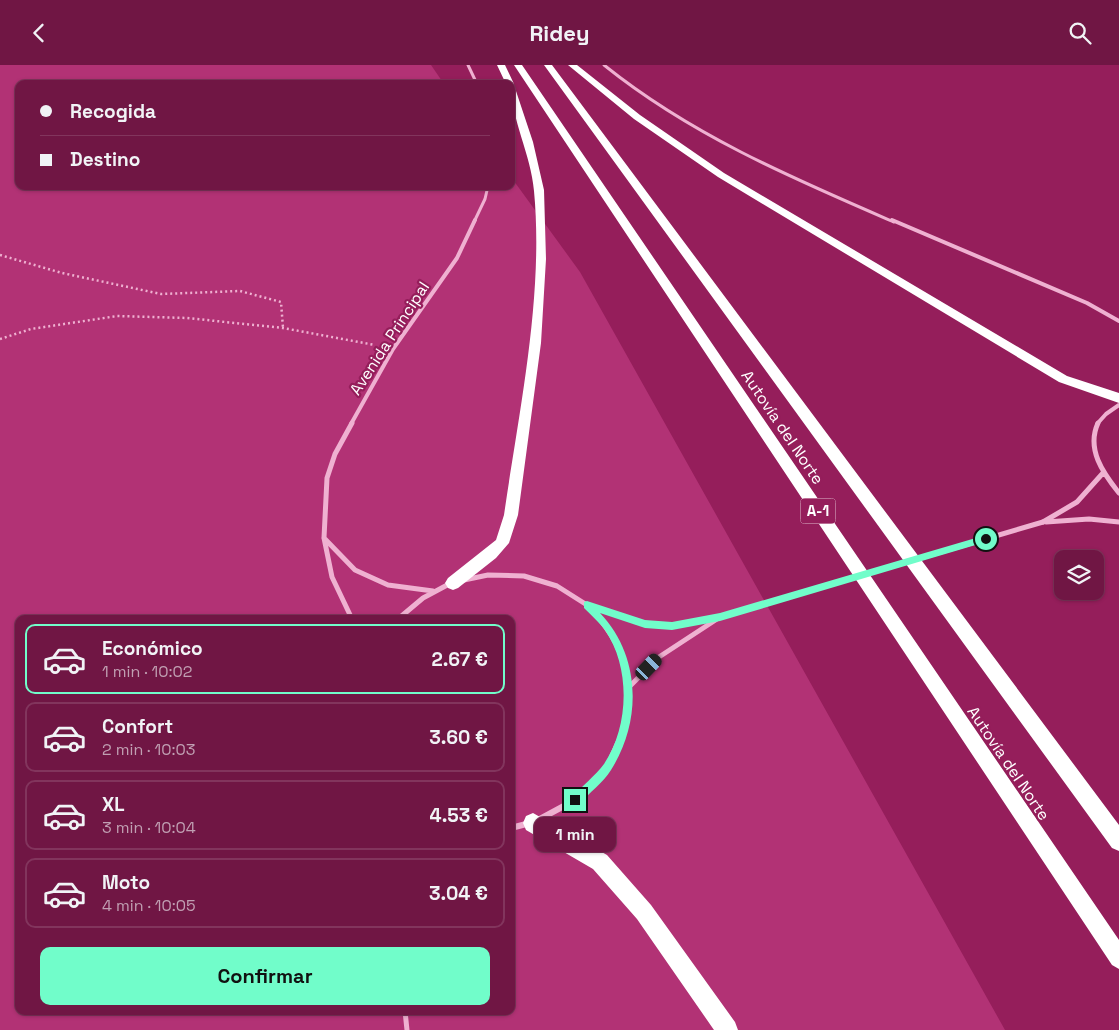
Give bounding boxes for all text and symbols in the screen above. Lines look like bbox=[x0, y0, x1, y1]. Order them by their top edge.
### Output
icon: back bbox=[25, 19, 53, 47]
text: Ridey bbox=[529, 19, 590, 47]
icon: search bbox=[1066, 19, 1094, 47]
text: Recogida bbox=[70, 99, 156, 124]
text: Destino bbox=[70, 147, 140, 172]
street label: Avenida Principal bbox=[345, 278, 434, 399]
street label: Autovía del Norte bbox=[737, 366, 829, 488]
road number: A-1 bbox=[800, 499, 836, 523]
route start bbox=[975, 528, 997, 550]
map controls bbox=[1054, 550, 1104, 600]
button: layers bbox=[1054, 550, 1104, 600]
text: Económico bbox=[102, 636, 203, 661]
icon: car bbox=[42, 637, 87, 682]
text: 2.67 € bbox=[432, 647, 488, 672]
car bbox=[633, 651, 664, 683]
text: 1 min · 10:02 bbox=[102, 661, 192, 682]
street label: Autovía del Norte bbox=[963, 702, 1055, 824]
text: Confort bbox=[102, 714, 173, 739]
icon: car bbox=[42, 715, 87, 760]
text: 3.60 € bbox=[429, 725, 488, 750]
text: 2 min · 10:03 bbox=[102, 739, 195, 760]
route end bbox=[564, 789, 586, 811]
text: XL bbox=[102, 792, 125, 817]
icon: car bbox=[42, 793, 87, 838]
text: 4.53 € bbox=[430, 803, 488, 828]
text: 3 min · 10:04 bbox=[102, 817, 196, 838]
callout: 1 min bbox=[534, 817, 616, 853]
text: 1 min bbox=[555, 824, 595, 845]
text: Moto bbox=[102, 870, 150, 895]
icon: car bbox=[42, 871, 87, 916]
text: 3.04 € bbox=[429, 881, 488, 906]
text: 4 min · 10:05 bbox=[102, 895, 196, 916]
button: Confirmar bbox=[40, 947, 490, 1005]

